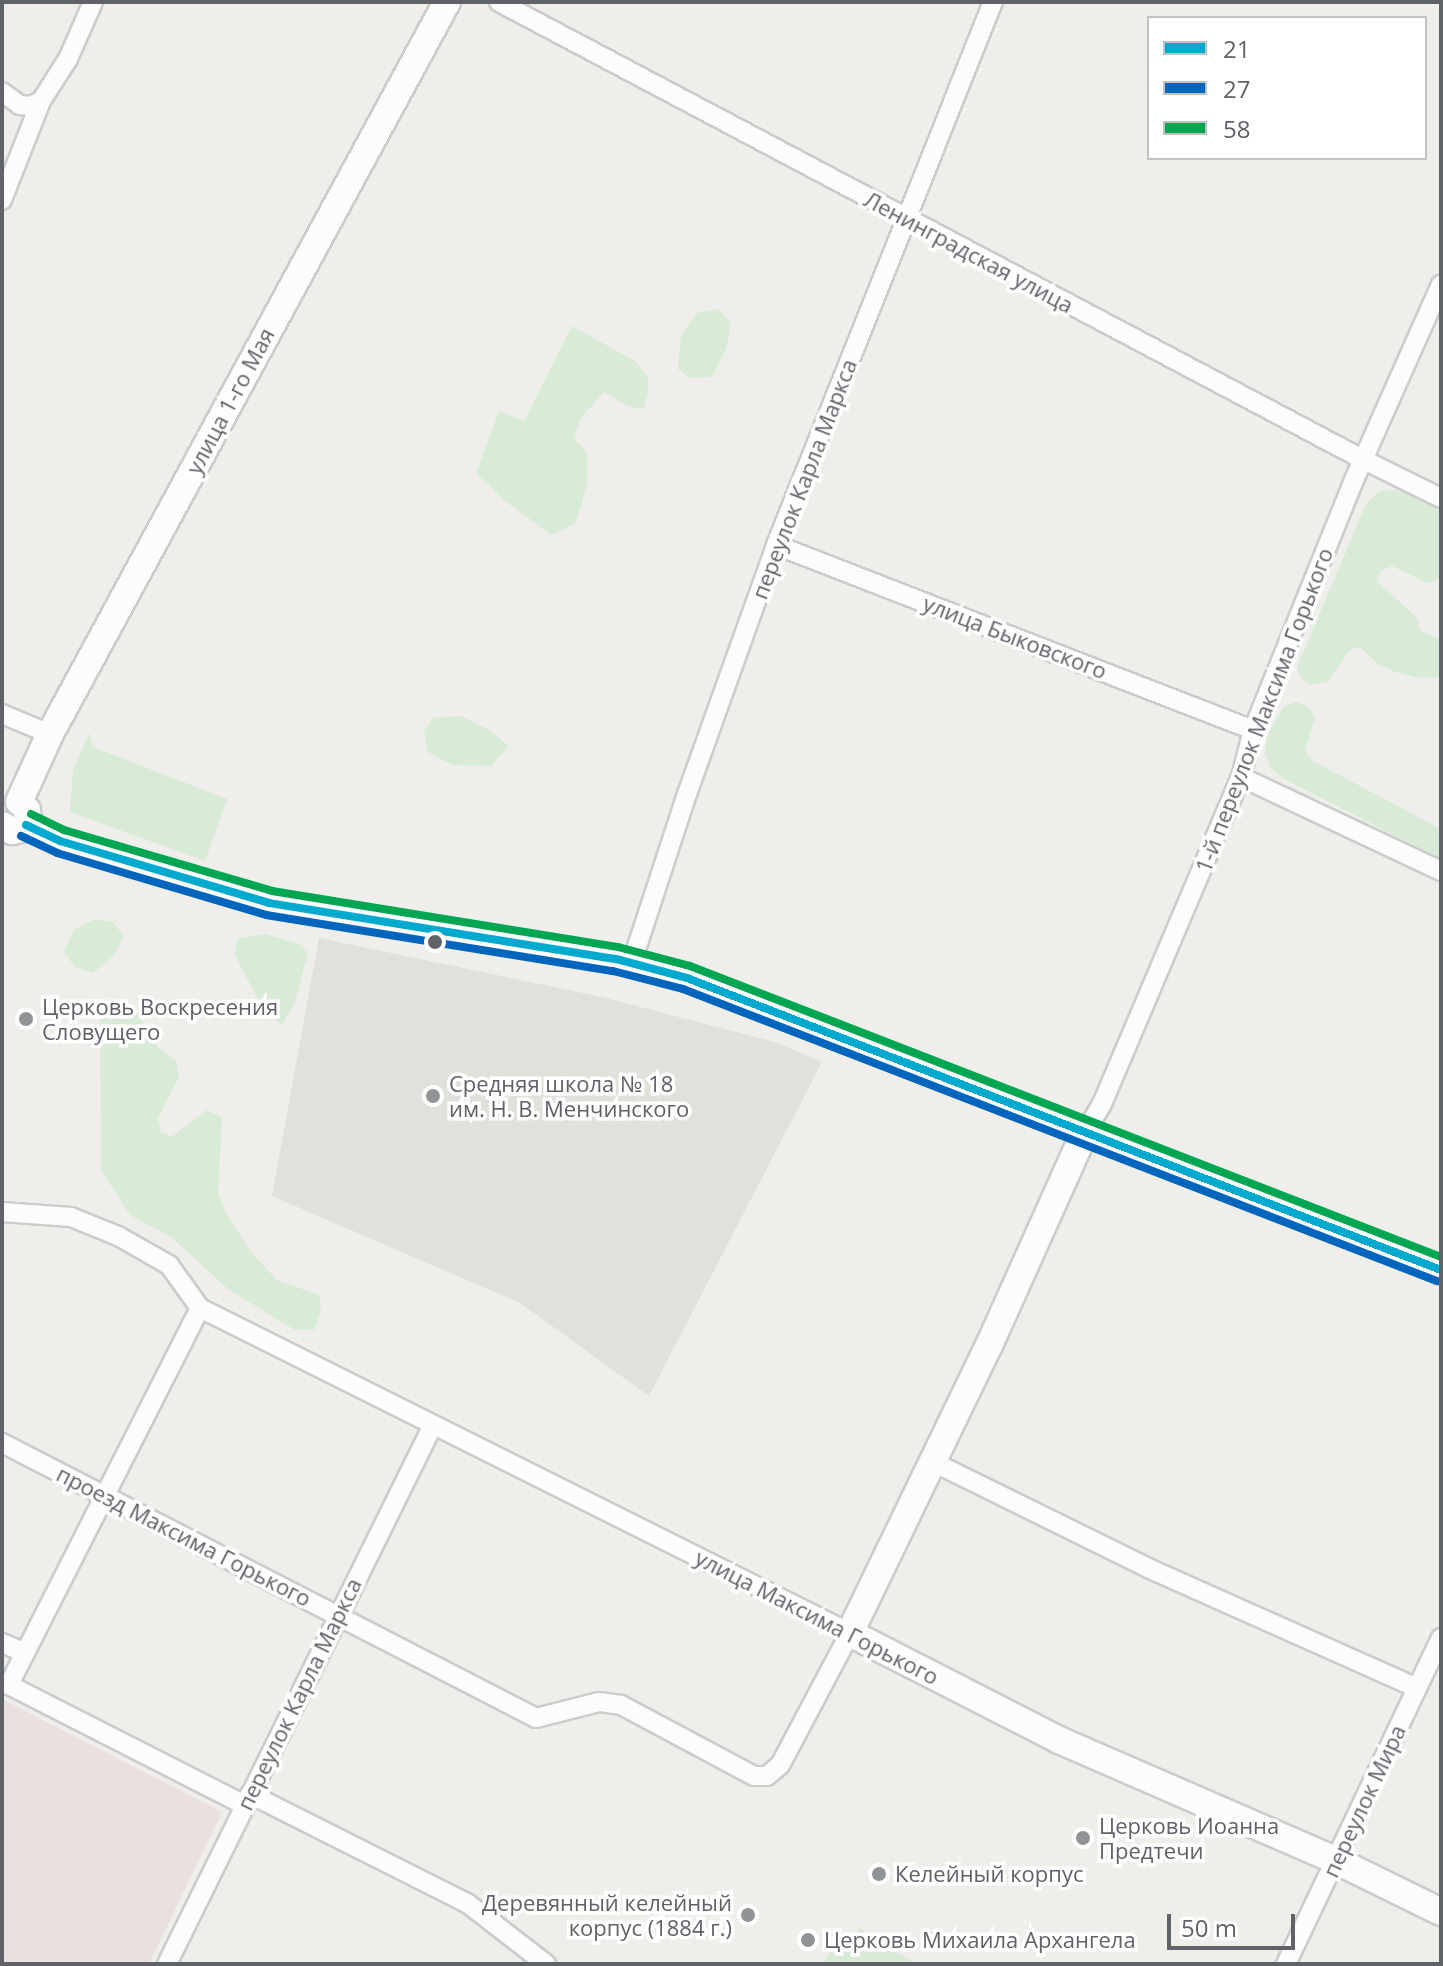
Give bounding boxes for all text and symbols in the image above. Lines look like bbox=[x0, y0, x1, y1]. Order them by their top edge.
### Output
legend bbox=[1147, 16, 1427, 160]
text: 21 bbox=[1223, 32, 1250, 65]
text: 27 bbox=[1223, 72, 1250, 105]
text: 58 bbox=[1223, 112, 1250, 145]
street label: Ленинградская улица bbox=[860, 186, 1078, 318]
street label: улица 1-го Мая bbox=[180, 323, 280, 479]
street label: переулок Карла Маркса bbox=[746, 355, 862, 603]
street label: 1-й переулок Максима Горького bbox=[1190, 544, 1338, 876]
street label: улица Быковского bbox=[919, 590, 1111, 684]
unlabelled marker bbox=[427, 934, 443, 950]
place label: Церковь Воскресения Словущего bbox=[42, 993, 278, 1044]
marker: Церковь Воскресения Словущего bbox=[17, 1010, 35, 1028]
place label: Средняя школа № 18 им. Н. В. Менчинского bbox=[449, 1070, 689, 1122]
marker: Средняя школа № 18 им. Н. В. Менчинского bbox=[424, 1087, 442, 1105]
street label: проезд Максима Горького bbox=[52, 1460, 316, 1612]
street label: улица Максима Горького bbox=[691, 1544, 943, 1690]
street label: переулок Карла Маркса bbox=[231, 1574, 367, 1814]
street label: переулок Мира bbox=[1317, 1721, 1411, 1881]
place label: Церковь Иоанна Предтечи bbox=[1099, 1812, 1279, 1864]
marker: Церковь Иоанна Предтечи bbox=[1074, 1829, 1092, 1847]
place label: Келейный корпус bbox=[895, 1861, 1083, 1887]
marker: Келейный корпус bbox=[870, 1865, 888, 1883]
place label: Деревянный келейный корпус (1884 г.) bbox=[482, 1889, 732, 1940]
scale bar bbox=[1171, 1898, 1299, 1948]
marker: Деревянный келейный корпус (1884 г.) bbox=[739, 1906, 757, 1924]
text: 50 m bbox=[1181, 1911, 1237, 1944]
place label: Церковь Михаила Архангела bbox=[824, 1927, 1136, 1953]
marker: Церковь Михаила Архангела bbox=[799, 1931, 817, 1949]

